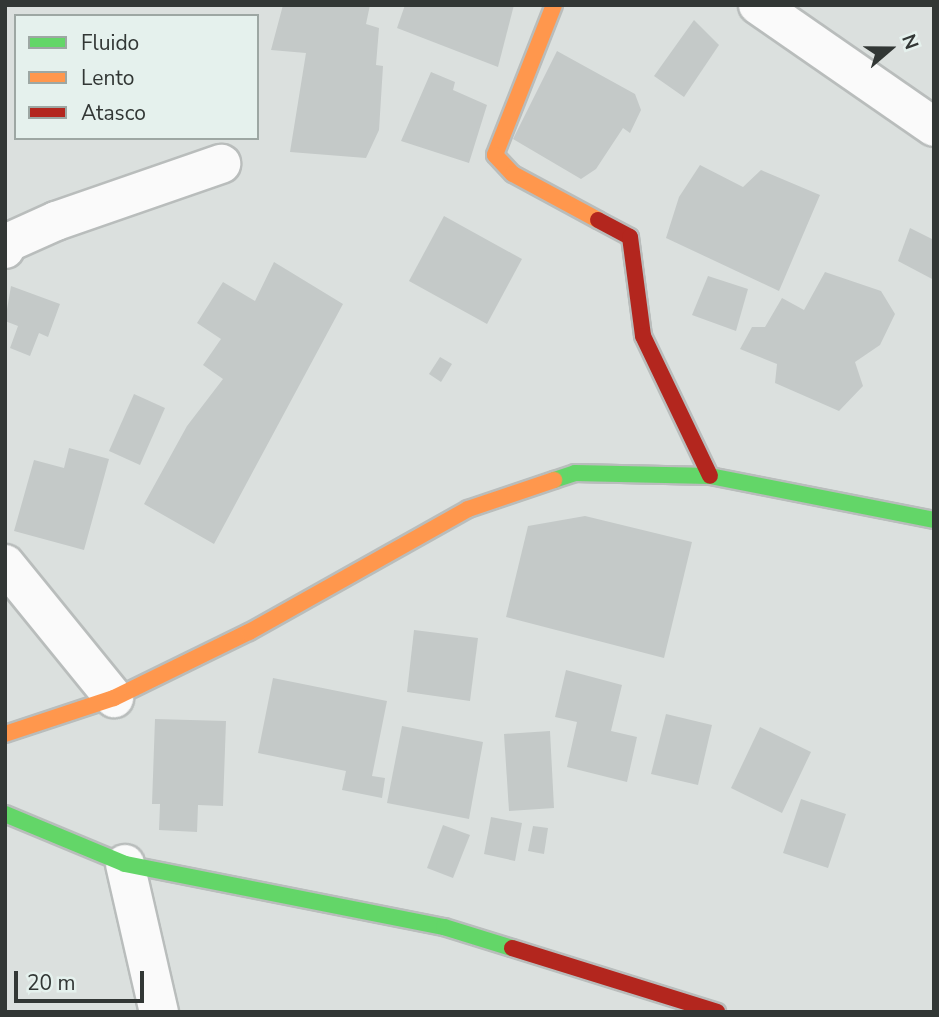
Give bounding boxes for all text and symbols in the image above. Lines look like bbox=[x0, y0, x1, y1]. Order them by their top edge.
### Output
legend bbox=[14, 14, 259, 140]
north arrow bbox=[855, 14, 925, 84]
text: Fluido bbox=[81, 29, 139, 57]
text: N bbox=[895, 31, 924, 53]
text: Lento bbox=[81, 64, 134, 92]
text: Atasco bbox=[81, 99, 146, 127]
scale bar bbox=[18, 958, 147, 1002]
text: 20 m bbox=[27, 969, 76, 997]

